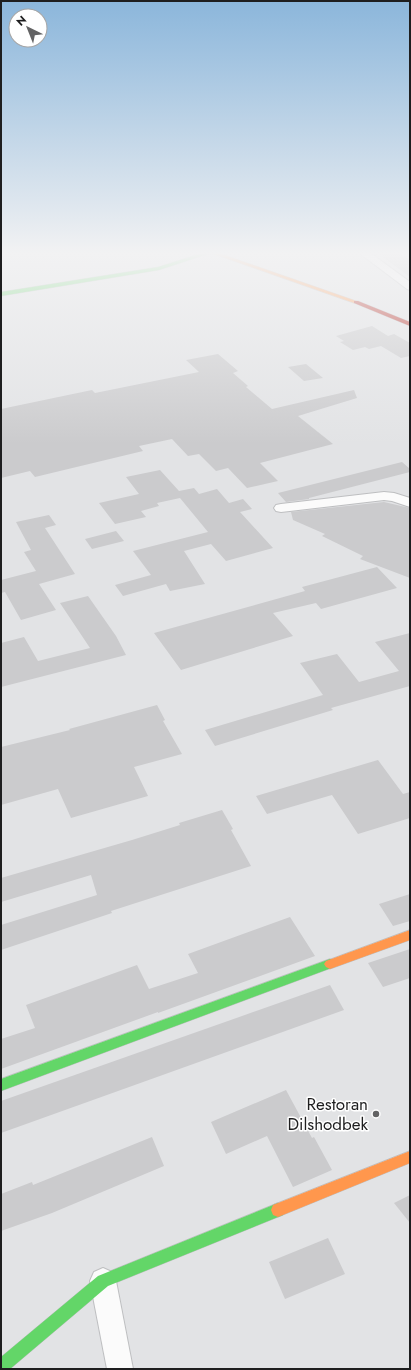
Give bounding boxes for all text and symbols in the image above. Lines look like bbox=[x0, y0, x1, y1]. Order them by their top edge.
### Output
north arrow bbox=[8, 8, 48, 48]
text: N bbox=[13, 12, 30, 30]
place label: Restoran Dilshodbek bbox=[287, 1092, 369, 1136]
marker: Restoran Dilshodbek bbox=[371, 1109, 381, 1119]

